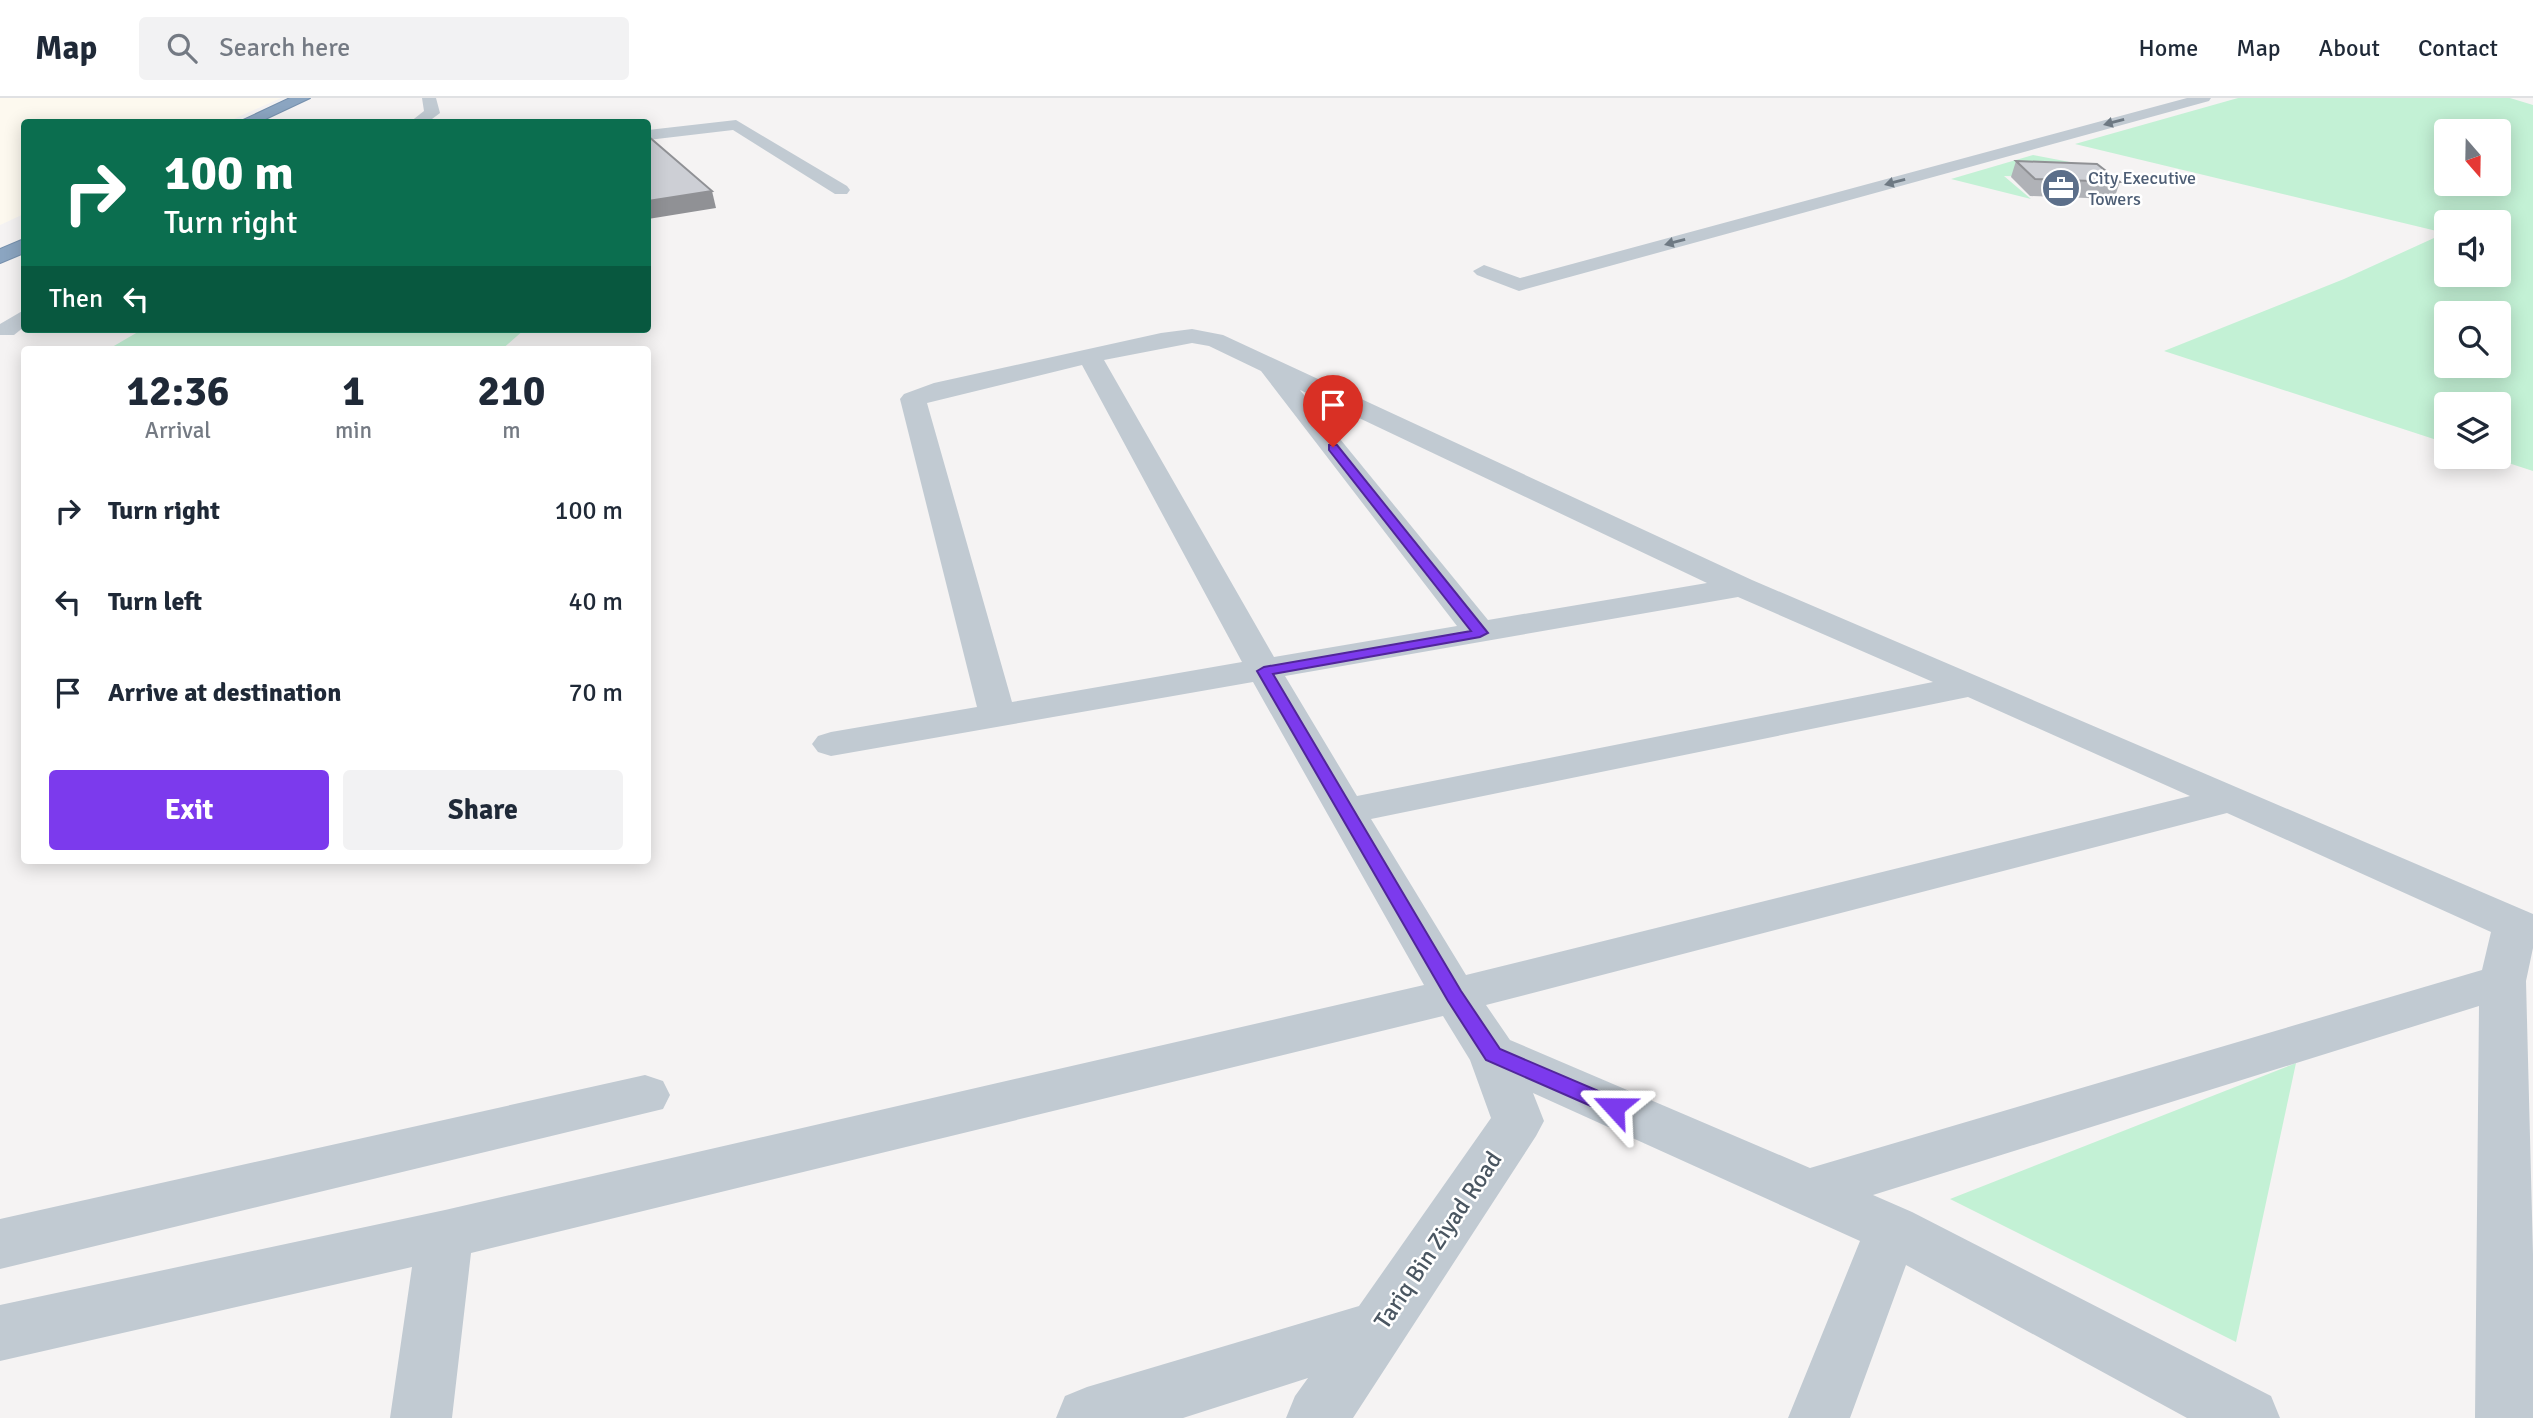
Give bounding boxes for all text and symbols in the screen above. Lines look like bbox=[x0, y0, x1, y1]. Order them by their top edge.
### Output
search box bbox=[139, 17, 629, 80]
text: Map bbox=[35, 28, 97, 69]
icon: search bbox=[163, 29, 201, 67]
text: Search here bbox=[219, 32, 350, 64]
text: Home bbox=[2138, 33, 2198, 63]
text: Map bbox=[2236, 33, 2281, 63]
text: About bbox=[2319, 33, 2380, 63]
text: Contact bbox=[2418, 33, 2498, 63]
one-way arrow bbox=[2103, 118, 2124, 128]
north arrow bbox=[2434, 119, 2511, 196]
map controls bbox=[2434, 119, 2511, 469]
text: 100 m bbox=[164, 143, 294, 203]
icon: right bbox=[49, 147, 140, 238]
office icon: City Executive Towers bbox=[2040, 167, 2082, 209]
place label: City Executive Towers bbox=[2088, 167, 2196, 210]
one-way arrow bbox=[1884, 178, 1905, 188]
text: Turn right bbox=[164, 203, 297, 242]
button: sound bbox=[2434, 210, 2511, 287]
one-way arrow bbox=[1664, 237, 1686, 248]
icon: left bbox=[117, 280, 155, 318]
text: Then bbox=[49, 283, 103, 315]
button: search bbox=[2434, 301, 2511, 378]
text: 12:36 bbox=[126, 366, 230, 417]
text: 1 bbox=[342, 366, 365, 417]
text: 210 bbox=[477, 366, 546, 417]
pin bbox=[1303, 375, 1363, 447]
icon: arrive bbox=[1314, 386, 1352, 424]
button: layers bbox=[2434, 392, 2511, 469]
text: Arrival bbox=[145, 416, 211, 445]
text: min bbox=[335, 416, 372, 445]
text: m bbox=[502, 416, 521, 445]
icon: right bbox=[49, 492, 87, 530]
text: Turn right bbox=[108, 495, 220, 527]
text: 100 m bbox=[554, 495, 623, 527]
icon: left bbox=[49, 583, 87, 621]
text: Turn left bbox=[108, 586, 202, 618]
text: 40 m bbox=[568, 586, 623, 618]
icon: arrive bbox=[49, 674, 87, 712]
text: Arrive at destination bbox=[108, 677, 341, 709]
text: 70 m bbox=[568, 677, 623, 709]
button: Exit bbox=[49, 770, 329, 850]
button: Share bbox=[343, 770, 623, 850]
position arrow bbox=[1577, 1070, 1651, 1144]
street label: Tariq Bin Ziyad Road bbox=[1368, 1146, 1508, 1334]

